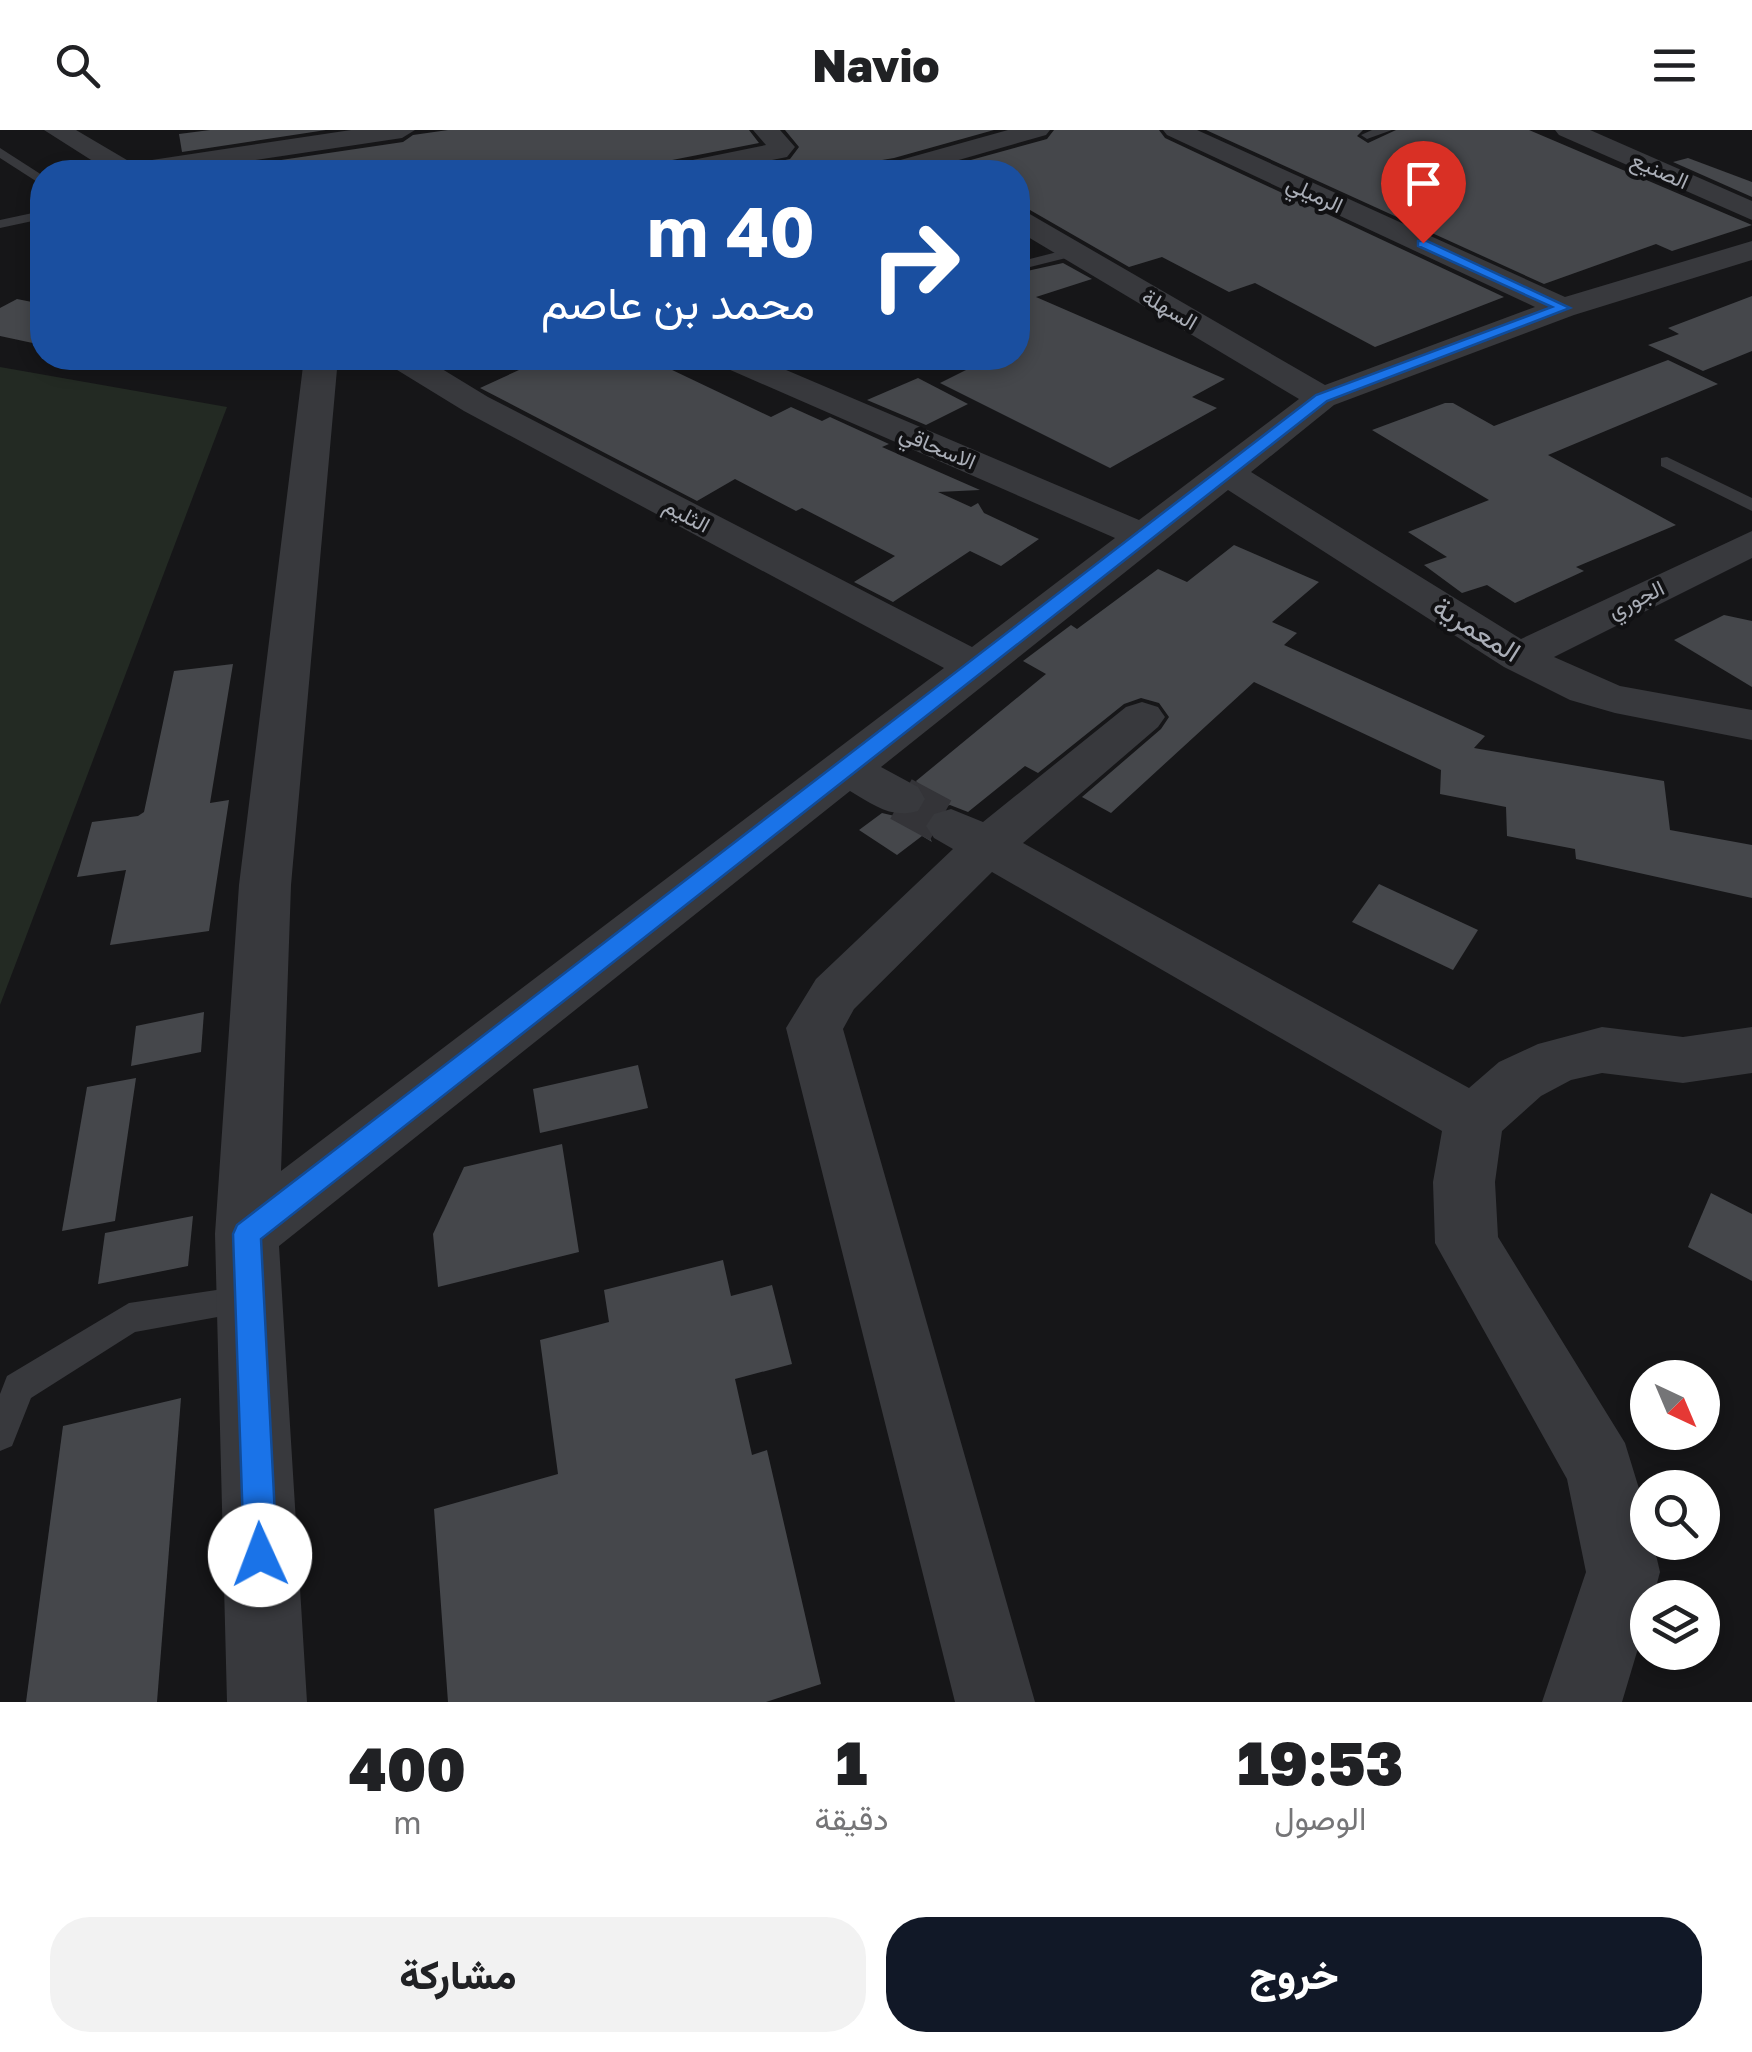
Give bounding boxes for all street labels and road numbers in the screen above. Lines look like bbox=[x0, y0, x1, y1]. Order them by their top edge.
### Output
street label: الصنيع bbox=[1626, 145, 1693, 196]
street label: الرميلي bbox=[1280, 169, 1348, 224]
street label: السهلة bbox=[1137, 282, 1203, 336]
street label: الاسحاقي bbox=[894, 418, 980, 480]
street label: الثليم bbox=[658, 491, 715, 540]
street label: الجوري bbox=[1603, 573, 1671, 629]
street label: المعمرية bbox=[1426, 589, 1527, 670]

